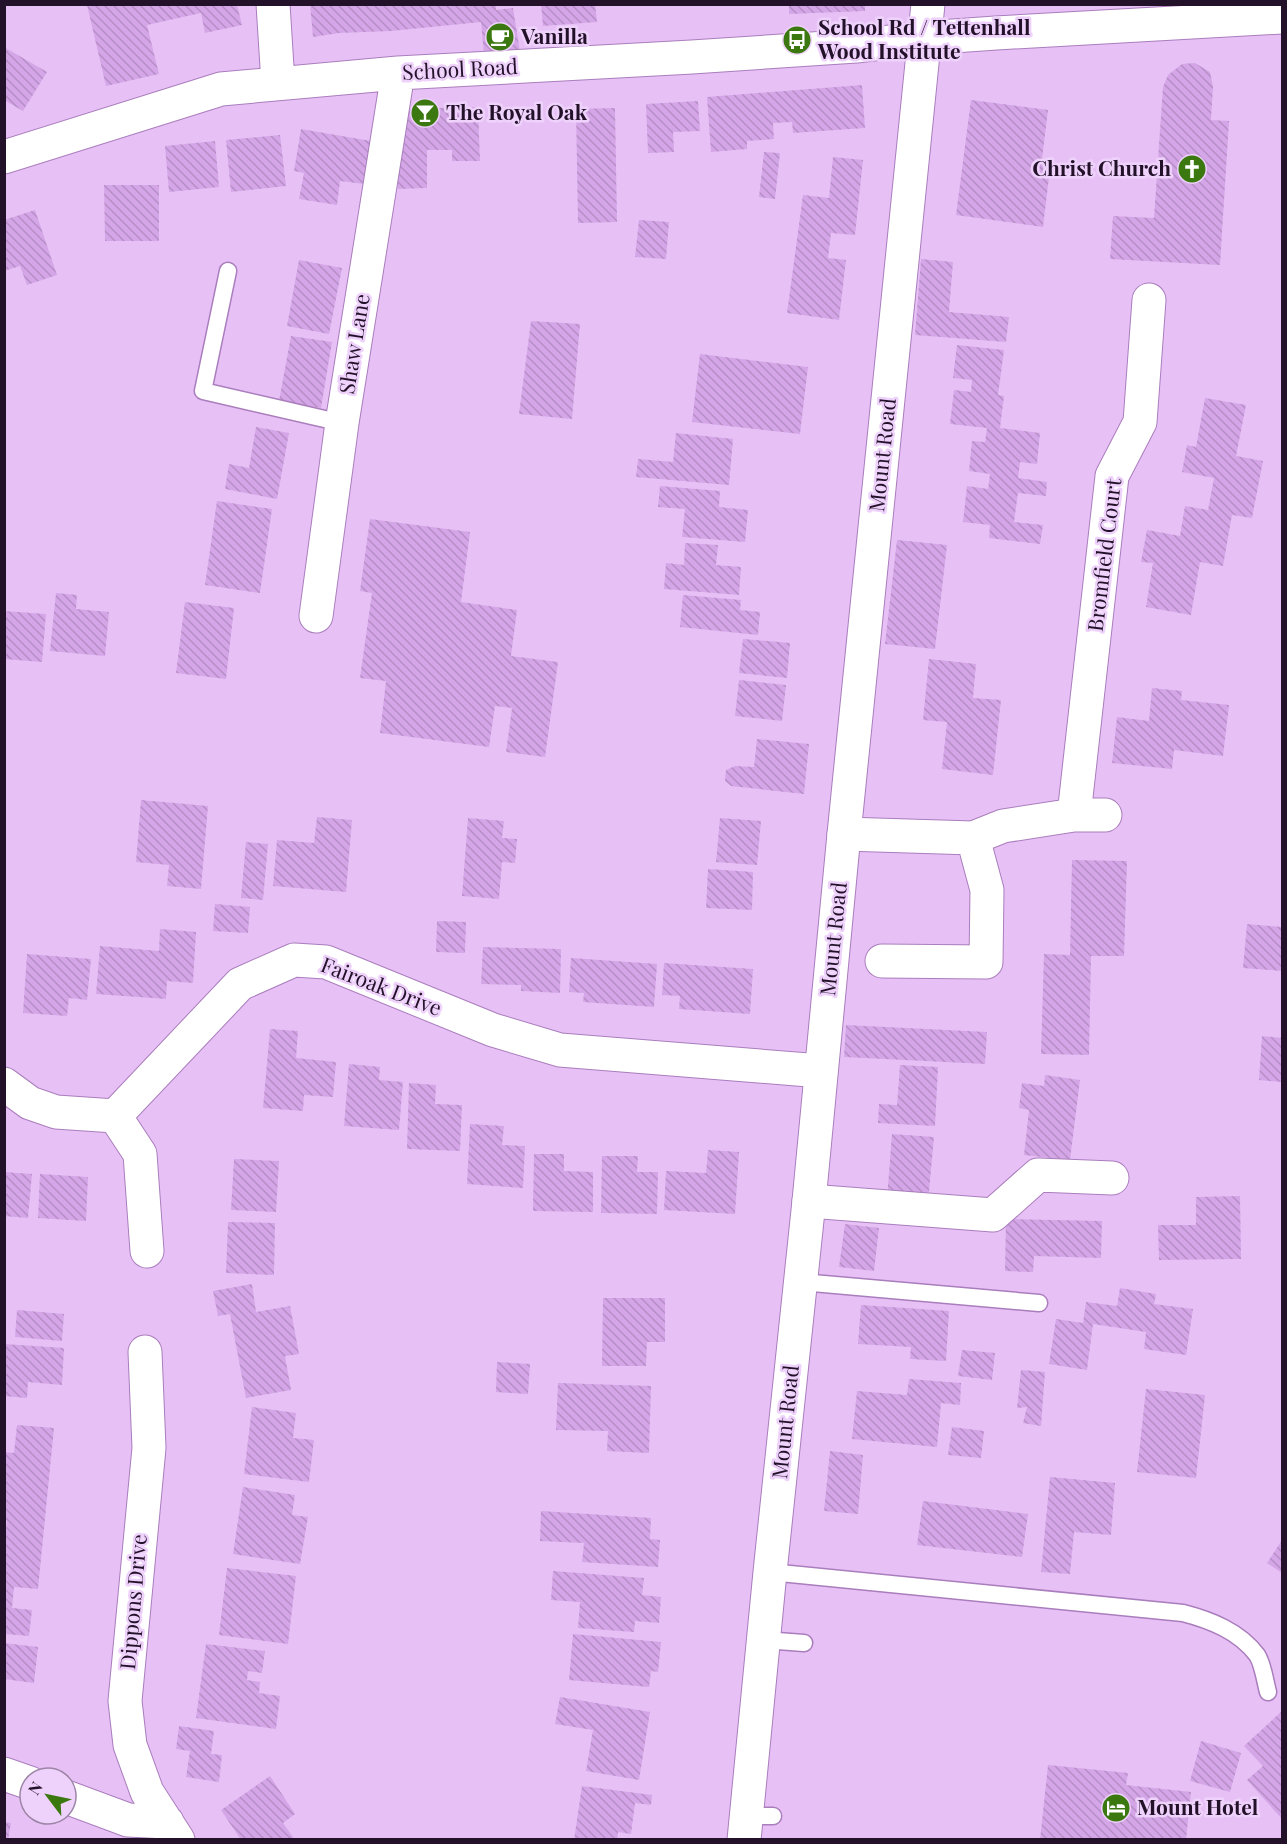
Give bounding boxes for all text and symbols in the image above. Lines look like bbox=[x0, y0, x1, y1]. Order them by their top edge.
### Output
place label: School Rd / Tettenhall Wood Institute bbox=[817, 12, 1031, 64]
cafe icon: Vanilla bbox=[484, 21, 516, 53]
place label: Vanilla bbox=[520, 21, 588, 49]
bus stop icon: School Rd / Tettenhall Wood Institute bbox=[781, 24, 813, 56]
street label: School Road bbox=[401, 51, 518, 85]
bar icon: The Royal Oak bbox=[409, 97, 441, 129]
place label: The Royal Oak bbox=[446, 97, 588, 125]
place label: Christ Church bbox=[1032, 153, 1171, 181]
church icon: Christ Church bbox=[1176, 153, 1208, 185]
street label: Shaw Lane bbox=[331, 292, 375, 396]
street label: Mount Road bbox=[861, 397, 901, 513]
street label: Bromfield Court bbox=[1080, 476, 1126, 633]
street label: Mount Road bbox=[812, 881, 852, 997]
street label: Fairoak Drive bbox=[317, 949, 446, 1021]
street label: Mount Road bbox=[764, 1364, 804, 1480]
street label: Dippons Drive bbox=[112, 1533, 152, 1671]
north arrow bbox=[18, 1766, 78, 1826]
text: N bbox=[23, 1777, 47, 1798]
hotel icon: Mount Hotel bbox=[1100, 1792, 1132, 1824]
place label: Mount Hotel bbox=[1137, 1792, 1259, 1820]

